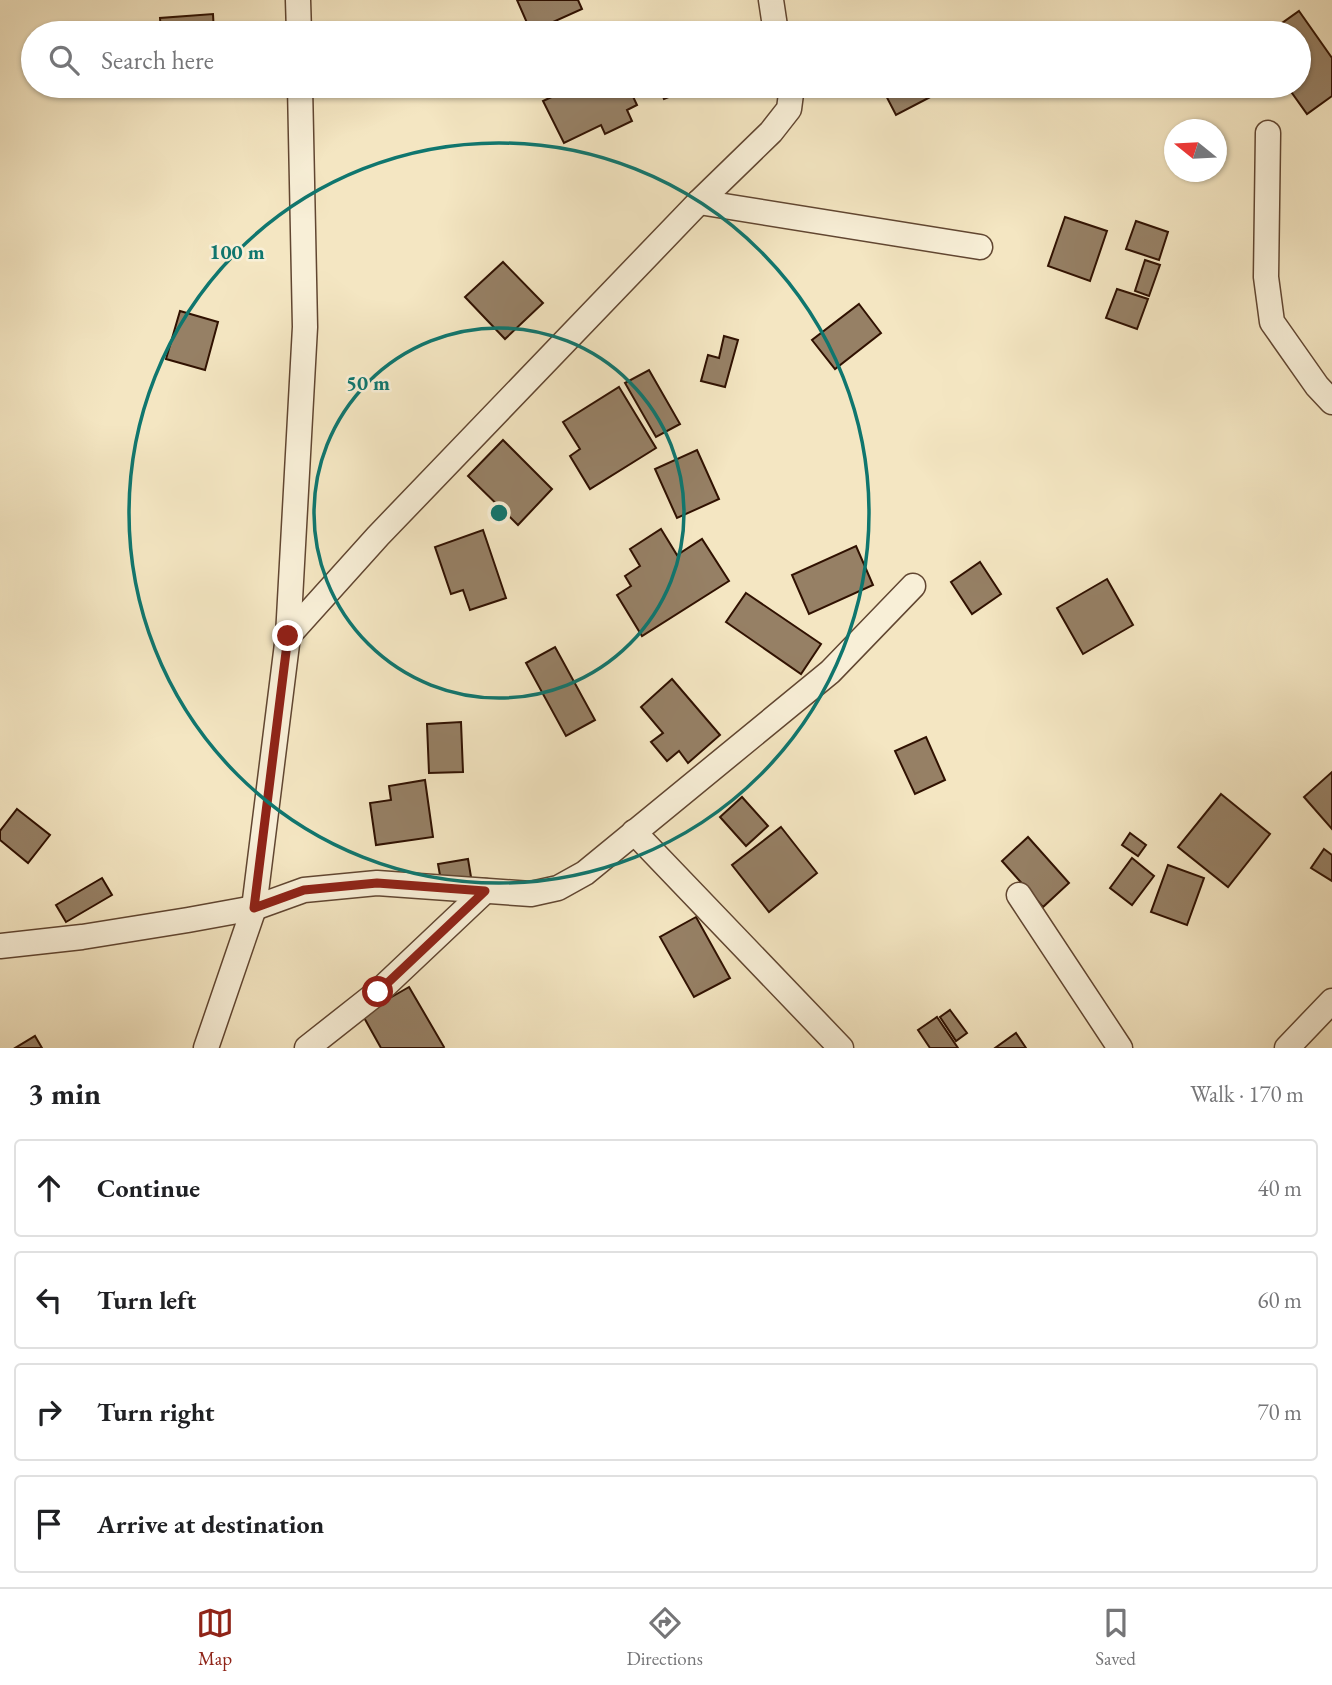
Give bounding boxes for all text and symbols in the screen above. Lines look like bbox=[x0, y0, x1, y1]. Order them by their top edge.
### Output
search box bbox=[21, 21, 1311, 98]
icon: search bbox=[45, 41, 83, 79]
text: Search here bbox=[101, 43, 214, 77]
north arrow bbox=[1164, 119, 1227, 182]
text: 100 m bbox=[209, 238, 265, 265]
text: 50 m bbox=[346, 369, 390, 396]
centre of rings bbox=[487, 501, 511, 525]
route end bbox=[272, 620, 303, 651]
route start bbox=[362, 976, 393, 1007]
text: 3 min bbox=[28, 1074, 101, 1113]
text: Walk · 170 m bbox=[1190, 1079, 1304, 1109]
icon: ahead bbox=[30, 1169, 68, 1207]
text: Continue bbox=[97, 1171, 200, 1205]
text: 40 m bbox=[1257, 1173, 1302, 1203]
icon: left bbox=[30, 1281, 68, 1319]
text: Turn left bbox=[97, 1283, 196, 1317]
text: 60 m bbox=[1257, 1285, 1302, 1315]
icon: right bbox=[30, 1393, 68, 1431]
text: Turn right bbox=[97, 1395, 215, 1429]
text: 70 m bbox=[1257, 1397, 1302, 1427]
icon: arrive bbox=[30, 1505, 68, 1543]
text: Arrive at destination bbox=[97, 1507, 324, 1541]
tab: Map bbox=[196, 1604, 234, 1671]
tab: Directions bbox=[626, 1604, 703, 1671]
tab: Saved bbox=[1095, 1604, 1136, 1671]

